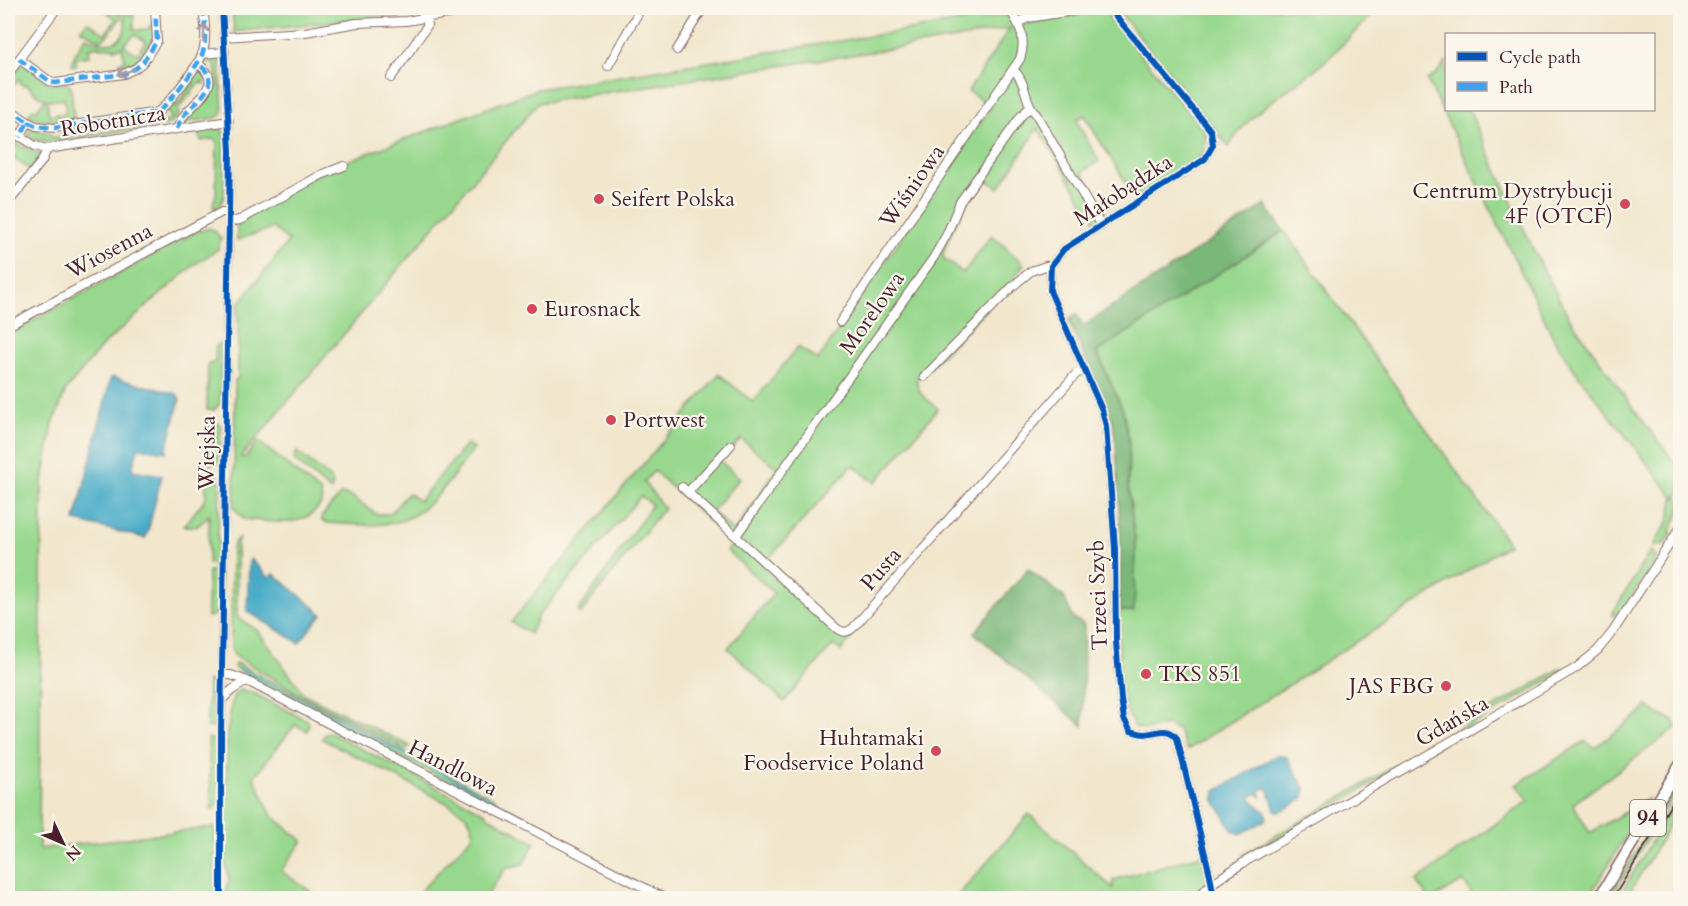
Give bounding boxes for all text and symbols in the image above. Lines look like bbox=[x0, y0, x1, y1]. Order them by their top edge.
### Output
one-way arrow bbox=[198, 24, 209, 44]
legend bbox=[1445, 33, 1655, 111]
text: Cycle path bbox=[1499, 45, 1581, 70]
one-way arrow bbox=[117, 67, 135, 78]
text: Path bbox=[1499, 75, 1533, 100]
street label: Robotnicza bbox=[58, 98, 168, 144]
street label: Wiśniowa bbox=[872, 138, 952, 235]
street label: Małobądzka bbox=[1068, 147, 1179, 233]
place label: Centrum Dystrybucji 4F (OTCF) bbox=[1412, 176, 1613, 231]
place label: Seifert Polska bbox=[611, 184, 735, 214]
marker: Seifert Polska bbox=[592, 192, 606, 206]
marker: Centrum Dystrybucji 4F (OTCF) bbox=[1618, 197, 1632, 211]
street label: Wiosenna bbox=[59, 215, 158, 287]
street label: Morelowa bbox=[832, 265, 912, 361]
place label: Eurosnack bbox=[544, 294, 641, 324]
marker: Eurosnack bbox=[525, 302, 539, 316]
place label: Portwest bbox=[623, 405, 705, 435]
marker: Portwest bbox=[604, 413, 618, 427]
street label: Wiejska bbox=[191, 415, 223, 492]
street label: Trzeci Szyb bbox=[1081, 539, 1115, 651]
street label: Pusta bbox=[854, 540, 909, 597]
place label: TKS 851 bbox=[1158, 659, 1241, 689]
marker: TKS 851 bbox=[1139, 667, 1153, 681]
place label: JAS FBG bbox=[1346, 671, 1434, 701]
marker: JAS FBG bbox=[1439, 679, 1453, 693]
street label: Gdańska bbox=[1410, 688, 1494, 754]
place label: Huhtamaki Foodservice Poland bbox=[743, 723, 924, 778]
street label: Handlowa bbox=[403, 733, 503, 804]
marker: Huhtamaki Foodservice Poland bbox=[929, 744, 943, 758]
road number: 94 bbox=[1630, 800, 1666, 836]
north arrow bbox=[33, 813, 93, 873]
text: N bbox=[60, 840, 86, 865]

